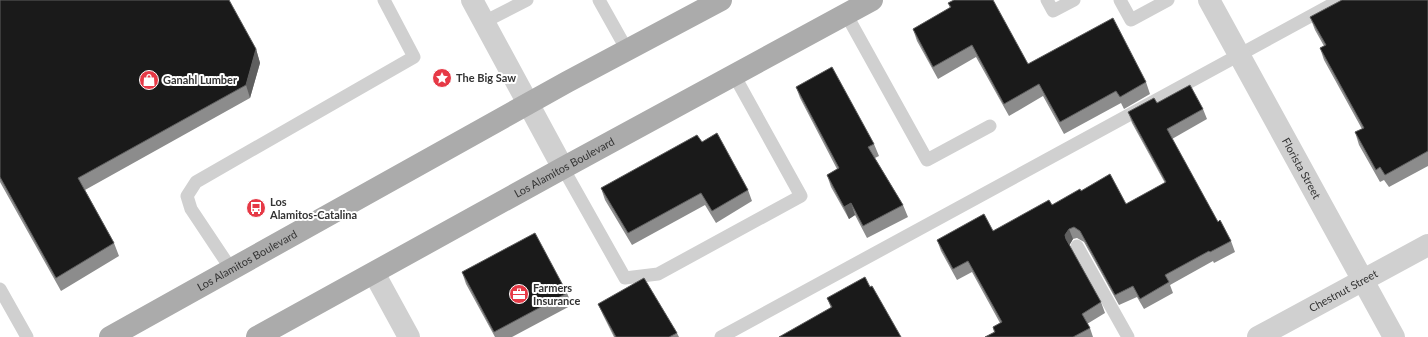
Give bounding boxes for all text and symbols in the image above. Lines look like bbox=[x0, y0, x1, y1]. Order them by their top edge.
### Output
place icon: The Big Saw bbox=[431, 67, 453, 89]
shop icon: Ganahl Lumber bbox=[138, 69, 160, 91]
place label: The Big Saw bbox=[456, 71, 516, 84]
place label: Ganahl Lumber bbox=[163, 73, 238, 86]
street label: Los Alamitos Boulevard bbox=[512, 134, 617, 200]
street label: Florista Street bbox=[1280, 135, 1324, 201]
place label: Los Alamitos-Catalina bbox=[269, 195, 357, 221]
bus stop icon: Los Alamitos-Catalina bbox=[245, 197, 267, 219]
street label: Los Alamitos Boulevard bbox=[195, 227, 299, 293]
street label: Chestnut Street bbox=[1307, 267, 1380, 314]
place label: Farmers Insurance bbox=[533, 281, 580, 307]
office icon: Farmers Insurance bbox=[508, 283, 530, 305]

